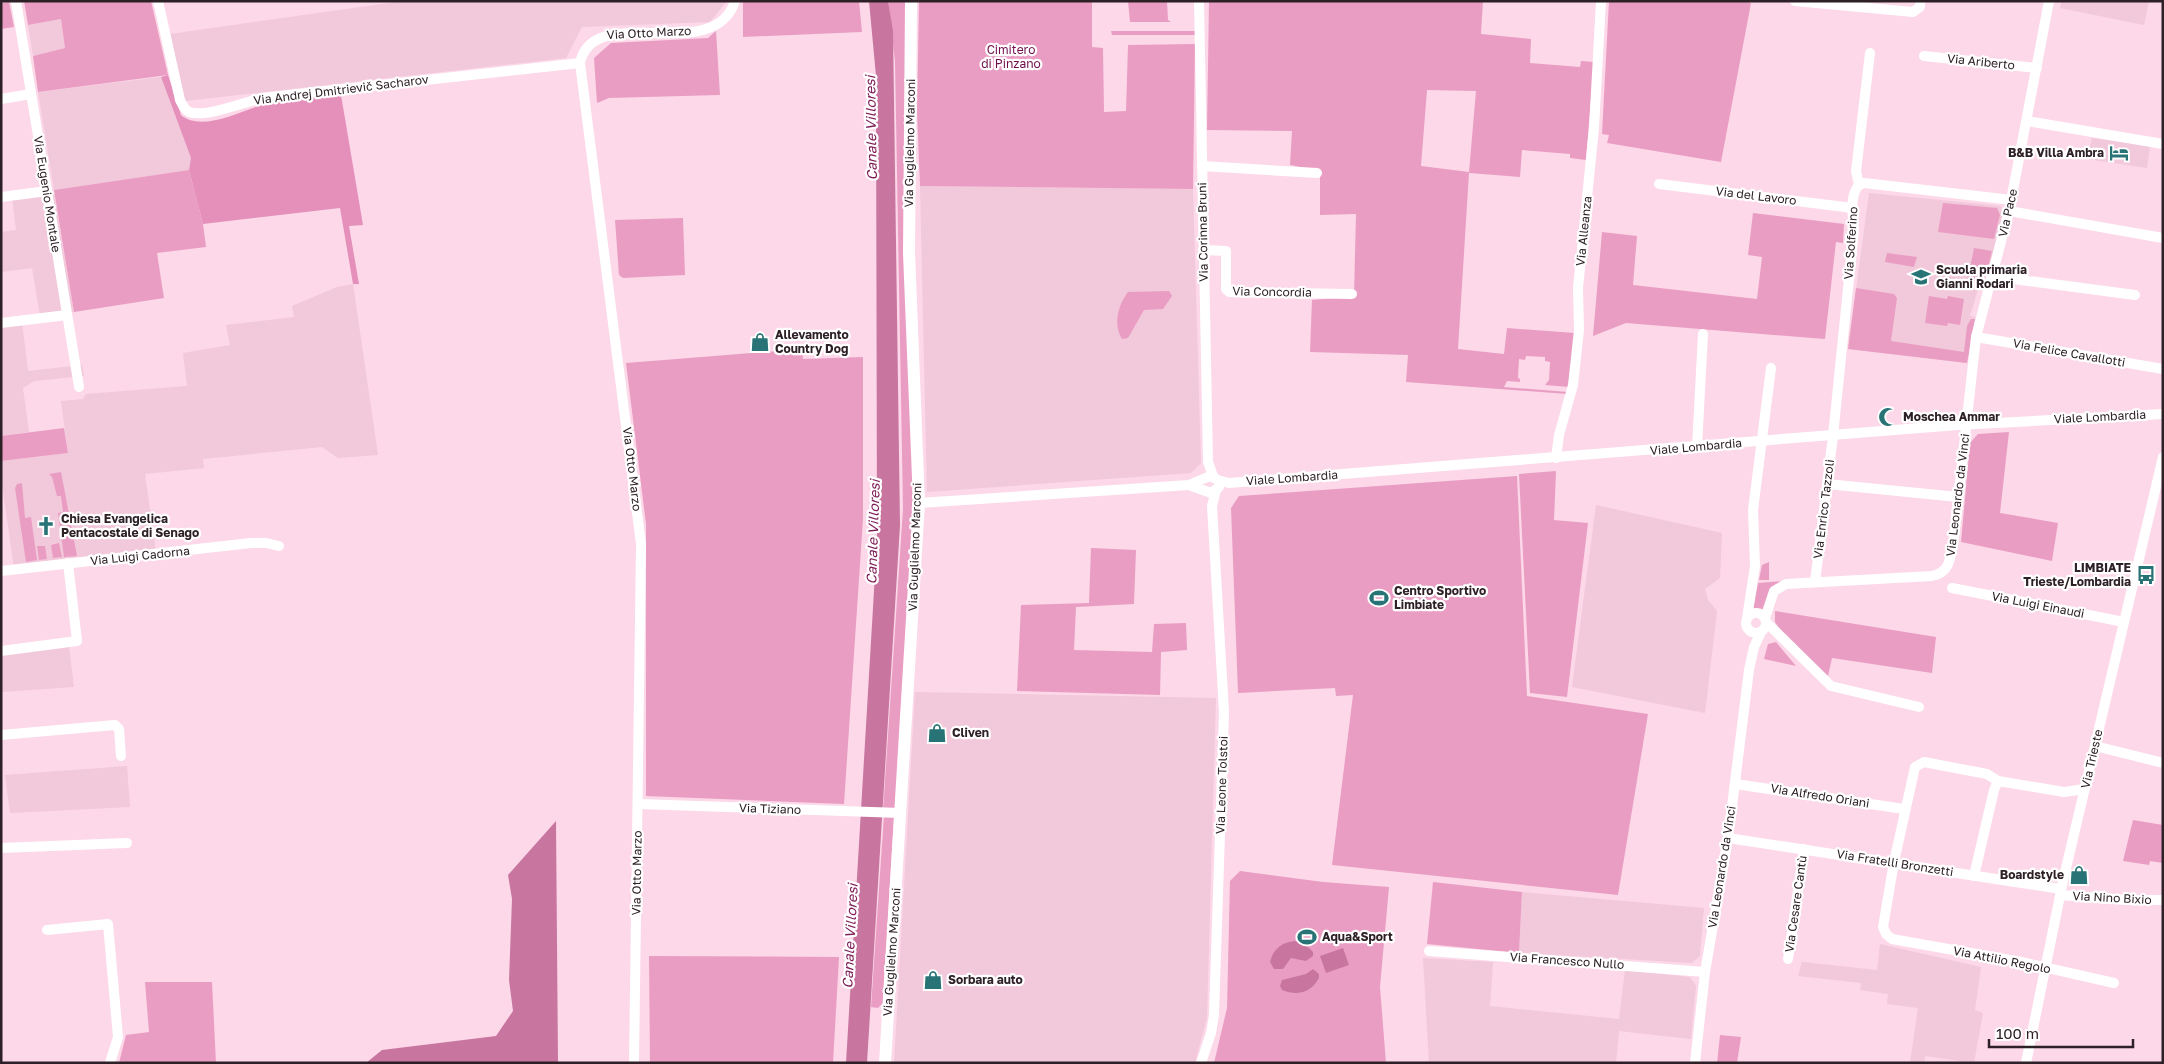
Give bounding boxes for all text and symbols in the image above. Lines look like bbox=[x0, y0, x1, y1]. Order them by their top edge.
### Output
street label: Via Otto Marzo bbox=[606, 23, 692, 42]
park label: Cimitero di Pinzano bbox=[981, 42, 1041, 71]
street label: Via Ariberto bbox=[1946, 50, 2016, 73]
street label: Via Andrej Dmitrievič Sacharov bbox=[253, 71, 430, 108]
water label: Canale Villoresi bbox=[861, 73, 880, 181]
street label: Via Guglielmo Marconi bbox=[901, 78, 918, 208]
street label: Via Eugenio Montale bbox=[31, 135, 64, 253]
hotel icon: B&B Villa Ambra bbox=[2108, 142, 2130, 164]
place label: B&B Villa Ambra bbox=[2008, 145, 2104, 160]
street label: Via Corinna Bruni bbox=[1194, 182, 1211, 282]
street label: Via del Lavoro bbox=[1715, 183, 1797, 208]
street label: Via Pace bbox=[1995, 187, 2020, 238]
street label: Via Alleanza bbox=[1572, 195, 1595, 267]
street label: Via Solferino bbox=[1840, 206, 1861, 280]
place label: Scuola primaria Gianni Rodari bbox=[1936, 262, 2027, 291]
school or university icon: Scuola primaria Gianni Rodari bbox=[1910, 266, 1932, 288]
street label: Via Concordia bbox=[1232, 283, 1312, 300]
place label: Allevamento Country Dog bbox=[775, 327, 849, 356]
shop icon: Allevamento Country Dog bbox=[749, 331, 771, 353]
street label: Via Felice Cavallotti bbox=[2012, 335, 2126, 370]
mosque icon: Moschea Ammar bbox=[1877, 406, 1899, 428]
street label: Viale Lombardia bbox=[2053, 407, 2146, 426]
place label: Moschea Ammar bbox=[1903, 409, 2000, 424]
street label: Via Otto Marzo bbox=[620, 426, 645, 512]
street label: Via Leonardo da Vinci bbox=[1943, 433, 1972, 557]
street label: Viale Lombardia bbox=[1649, 435, 1743, 458]
street label: Via Enrico Tazzoli bbox=[1810, 458, 1837, 560]
street label: Viale Lombardia bbox=[1245, 467, 1339, 488]
water label: Canale Villoresi bbox=[862, 477, 883, 585]
street label: Via Guglielmo Marconi bbox=[905, 482, 924, 612]
place label: Chiesa Evangelica Pentacostale di Senago bbox=[61, 511, 199, 540]
church icon: Chiesa Evangelica Pentacostale di Senago bbox=[35, 515, 57, 537]
street label: Via Luigi Cadorna bbox=[89, 543, 190, 568]
place label: LIMBIATE Trieste/Lombardia bbox=[2023, 560, 2131, 589]
bus stop icon: LIMBIATE Trieste/Lombardia bbox=[2135, 564, 2157, 586]
place label: Centro Sportivo Limbiate bbox=[1394, 583, 1486, 612]
sports icon: Centro Sportivo Limbiate bbox=[1368, 587, 1390, 609]
street label: Via Luigi Einaudi bbox=[1990, 588, 2086, 621]
shop icon: Cliven bbox=[926, 722, 948, 744]
place label: Cliven bbox=[952, 725, 989, 740]
street label: Via Trieste bbox=[2077, 728, 2106, 790]
street label: Via Leone Tolstoi bbox=[1212, 736, 1231, 834]
street label: Via Alfredo Oriani bbox=[1769, 780, 1871, 811]
street label: Via Tiziano bbox=[739, 800, 801, 817]
street label: Via Leonardo da Vinci bbox=[1704, 805, 1739, 929]
street label: Via Otto Marzo bbox=[628, 830, 645, 916]
street label: Via Fratelli Bronzetti bbox=[1836, 846, 1955, 879]
street label: Via Cesare Cantù bbox=[1781, 854, 1810, 954]
shop icon: Boardstyle bbox=[2068, 864, 2090, 886]
place label: Boardstyle bbox=[2000, 867, 2064, 882]
water label: Canale Villoresi bbox=[838, 881, 861, 989]
street label: Via Guglielmo Marconi bbox=[880, 887, 903, 1017]
street label: Via Nino Bixio bbox=[2072, 888, 2152, 907]
sports icon: Aqua&Sport bbox=[1296, 926, 1318, 948]
place label: Aqua&Sport bbox=[1322, 929, 1393, 944]
street label: Via Attilio Regolo bbox=[1952, 943, 2052, 976]
street label: Via Francesco Nullo bbox=[1509, 949, 1625, 972]
shop icon: Sorbara auto bbox=[922, 969, 944, 991]
place label: Sorbara auto bbox=[948, 972, 1023, 987]
scale bar bbox=[1989, 1016, 2133, 1048]
text: 100 m bbox=[1996, 1024, 2039, 1042]

